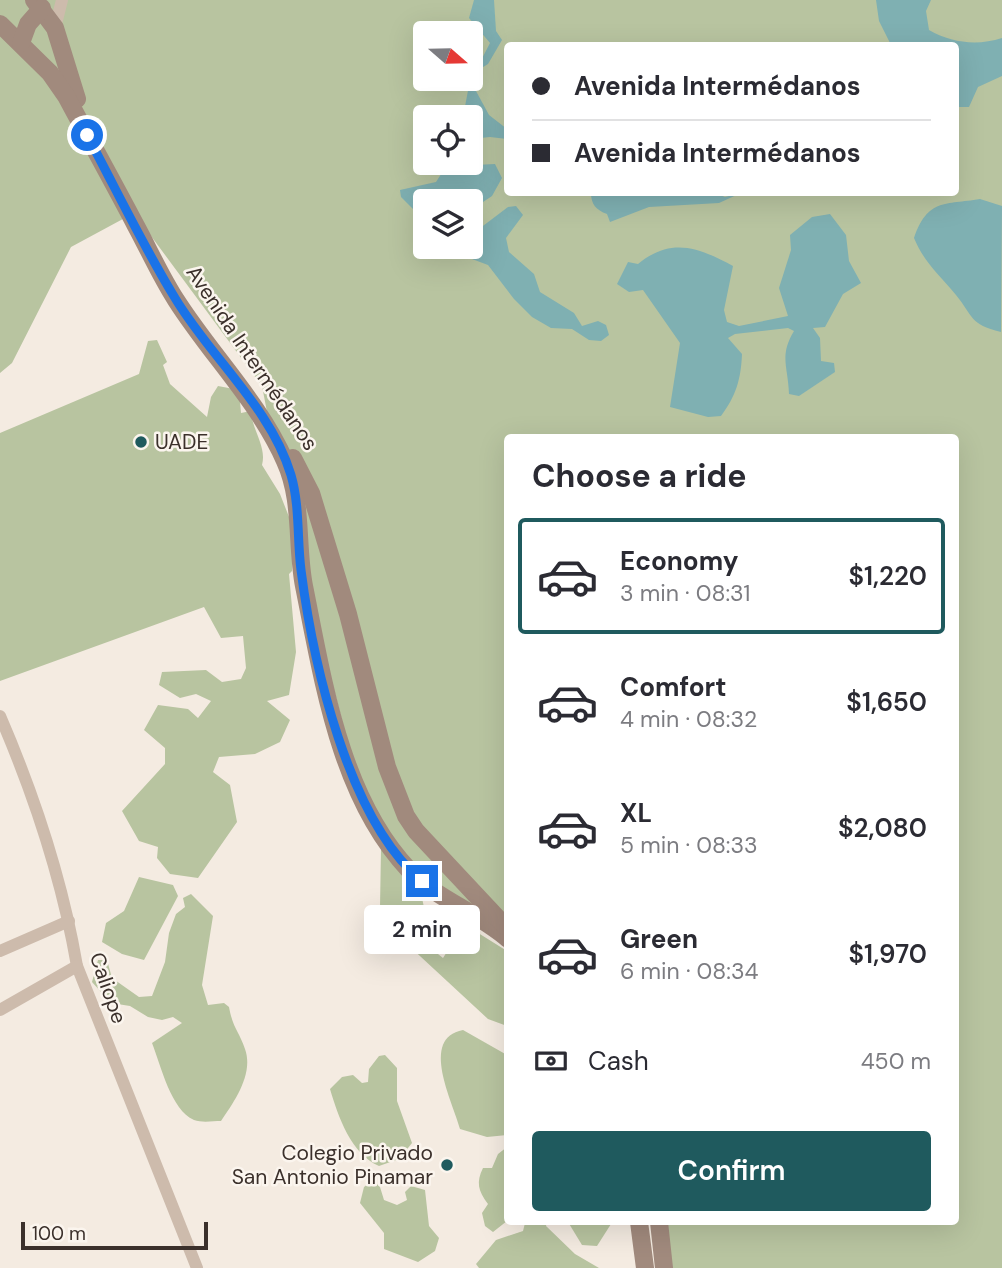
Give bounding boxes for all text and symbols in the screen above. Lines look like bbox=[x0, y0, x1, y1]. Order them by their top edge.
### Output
north arrow bbox=[413, 21, 483, 91]
map controls bbox=[413, 21, 483, 259]
text: Avenida Intermédanos bbox=[574, 69, 861, 103]
button: locate bbox=[413, 105, 483, 175]
route start bbox=[71, 119, 103, 151]
text: Avenida Intermédanos bbox=[574, 136, 861, 170]
button: layers bbox=[413, 189, 483, 259]
street label: Avenida Intermédanos bbox=[180, 260, 324, 456]
place label: UADE bbox=[155, 428, 208, 456]
marker: UADE bbox=[133, 434, 149, 450]
text: Choose a ride bbox=[532, 455, 747, 497]
text: Economy bbox=[620, 544, 738, 578]
icon: car bbox=[536, 545, 599, 608]
text: $1,220 bbox=[849, 559, 927, 593]
text: 3 min · 08:31 bbox=[620, 578, 750, 608]
text: Comfort bbox=[620, 670, 726, 704]
icon: car bbox=[536, 671, 599, 734]
text: $1,650 bbox=[846, 685, 927, 719]
text: 4 min · 08:32 bbox=[620, 704, 757, 734]
text: XL bbox=[620, 796, 652, 830]
icon: car bbox=[536, 797, 599, 860]
text: $2,080 bbox=[838, 811, 927, 845]
text: 5 min · 08:33 bbox=[620, 830, 758, 860]
route end bbox=[406, 865, 438, 897]
callout: 2 min bbox=[364, 906, 480, 954]
text: 2 min bbox=[392, 914, 452, 944]
text: Green bbox=[620, 922, 698, 956]
icon: car bbox=[536, 923, 599, 986]
text: $1,970 bbox=[849, 937, 927, 971]
street label: Caliope bbox=[83, 949, 133, 1027]
text: 6 min · 08:34 bbox=[620, 956, 758, 986]
icon: cash bbox=[532, 1042, 570, 1080]
text: Cash bbox=[588, 1044, 649, 1078]
text: 450 m bbox=[861, 1046, 931, 1076]
button: Confirm bbox=[532, 1131, 931, 1211]
place label: Colegio Privado San Antonio Pinamar bbox=[232, 1139, 433, 1191]
marker: Colegio Privado San Antonio Pinamar bbox=[439, 1157, 455, 1173]
scale bar bbox=[21, 1219, 208, 1251]
text: 100 m bbox=[32, 1221, 86, 1246]

